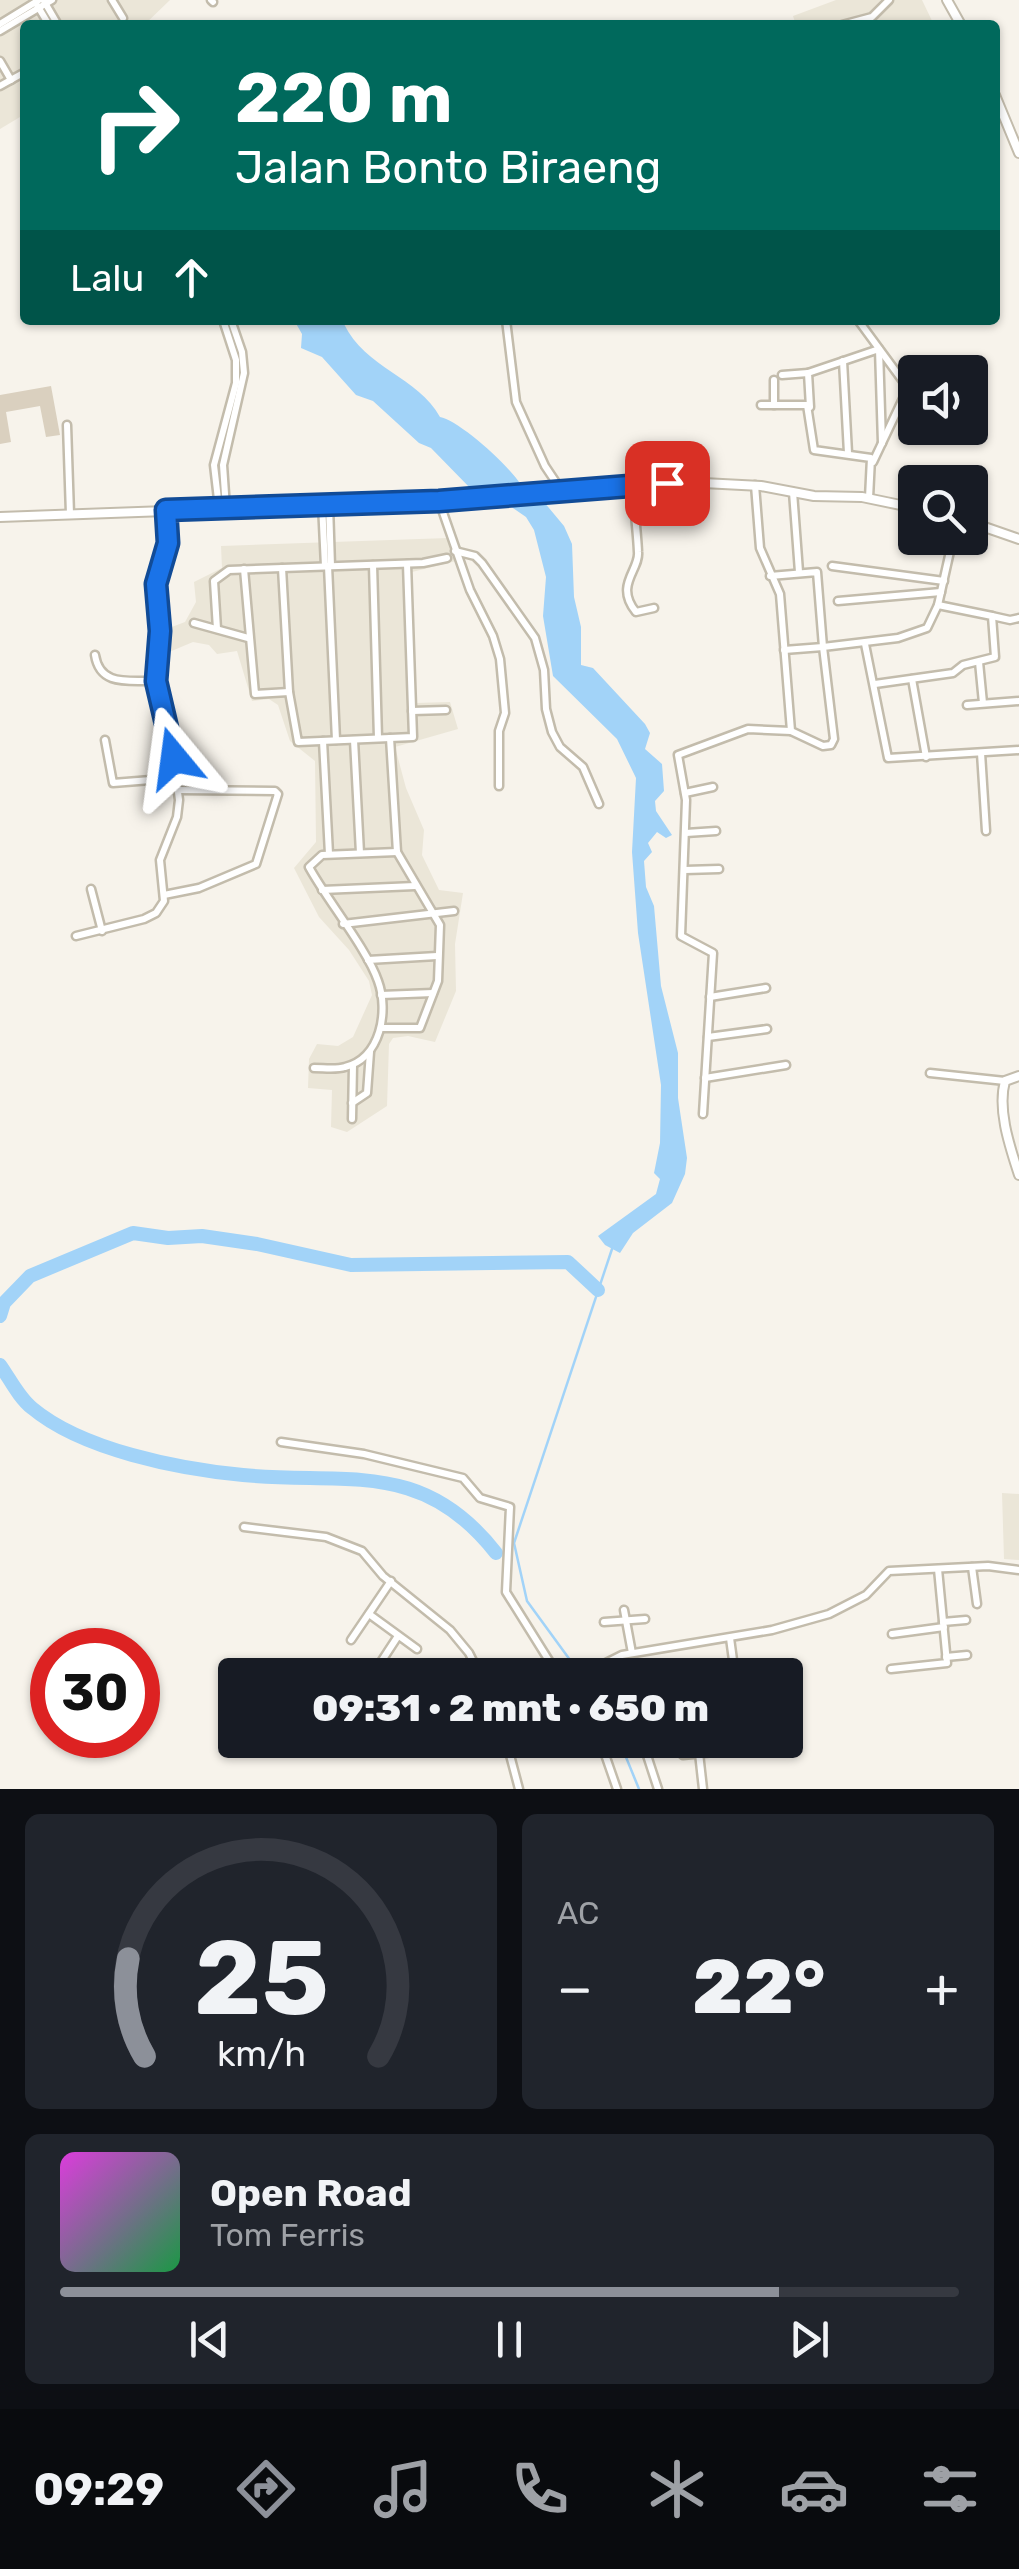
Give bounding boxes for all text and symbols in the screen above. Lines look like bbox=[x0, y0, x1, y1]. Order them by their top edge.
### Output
text: 220 m bbox=[235, 57, 453, 140]
icon: right bbox=[70, 60, 200, 190]
text: Jalan Bonto Biraeng bbox=[235, 141, 661, 194]
icon: ahead bbox=[164, 250, 219, 305]
text: Lalu bbox=[70, 255, 144, 301]
map controls bbox=[898, 355, 988, 555]
button: sound bbox=[898, 355, 988, 445]
pin bbox=[625, 441, 710, 526]
icon: arrive bbox=[640, 456, 695, 511]
button: search bbox=[898, 465, 988, 555]
position arrow bbox=[122, 706, 226, 810]
speed limit sign: 30 bbox=[30, 1628, 160, 1758]
text: 09:31 · 2 mnt · 650 m bbox=[312, 1685, 709, 1731]
text: AC bbox=[557, 1894, 599, 1932]
text: 25 bbox=[194, 1917, 328, 2040]
text: 22° bbox=[692, 1943, 825, 2032]
text: − bbox=[557, 1956, 593, 2021]
text: + bbox=[925, 1956, 959, 2021]
text: km/h bbox=[216, 2033, 306, 2075]
text: Open Road bbox=[210, 2170, 412, 2216]
text: Tom Ferris bbox=[210, 2216, 365, 2254]
icon: previous bbox=[182, 2312, 237, 2367]
icon: pause bbox=[482, 2312, 537, 2367]
icon: next bbox=[782, 2312, 837, 2367]
icon: directions bbox=[231, 2454, 301, 2524]
icon: music bbox=[368, 2454, 438, 2524]
icon: phone bbox=[505, 2454, 575, 2524]
icon: climate bbox=[642, 2454, 712, 2524]
icon: car bbox=[779, 2454, 849, 2524]
icon: filters bbox=[915, 2454, 985, 2524]
text: 09:29 bbox=[33, 2463, 164, 2516]

